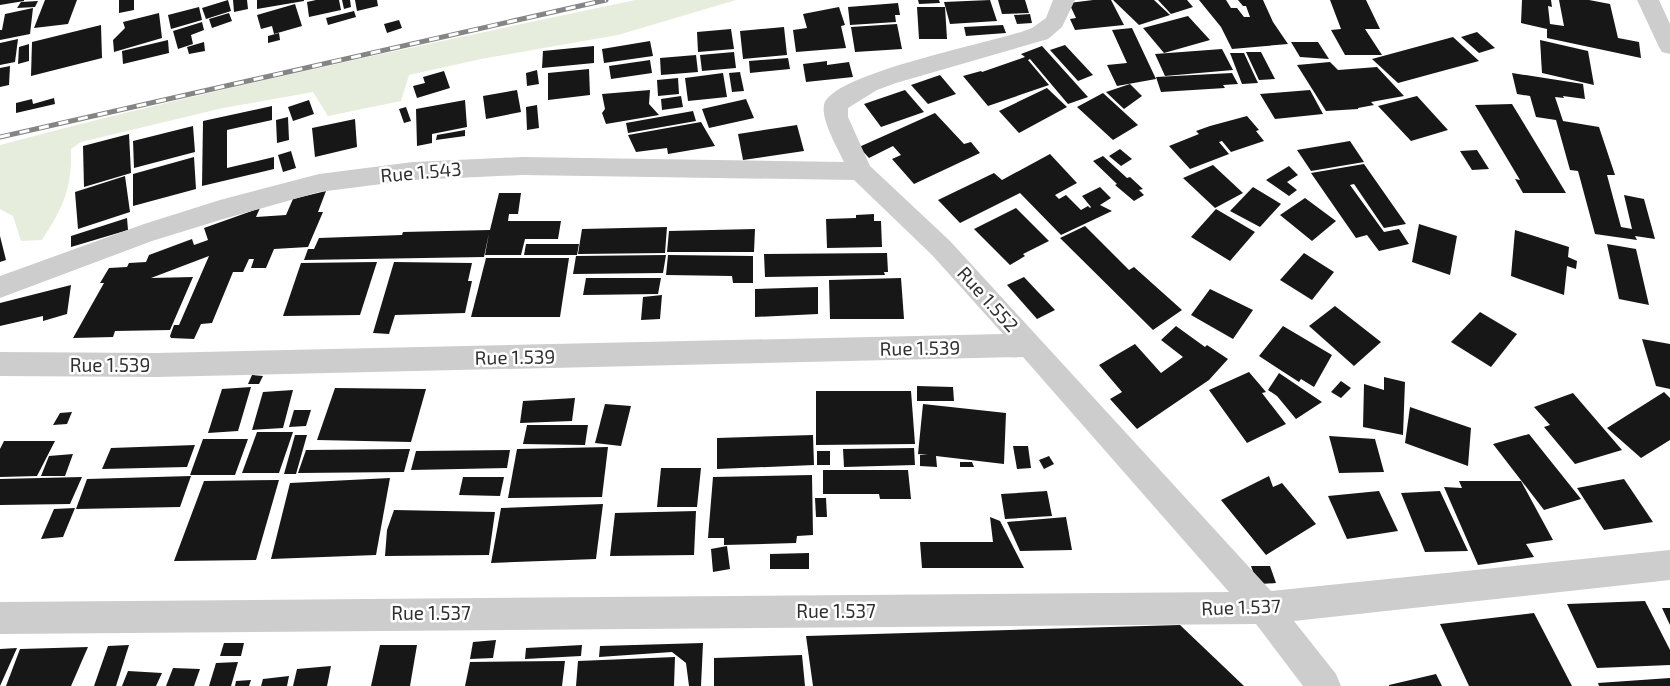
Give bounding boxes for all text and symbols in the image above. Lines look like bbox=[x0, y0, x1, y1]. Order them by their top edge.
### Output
street label: Rue 1.543 bbox=[379, 157, 462, 187]
street label: Rue 1.552 bbox=[953, 261, 1024, 336]
street label: Rue 1.539 bbox=[880, 335, 960, 360]
street label: Rue 1.539 bbox=[475, 344, 555, 369]
street label: Rue 1.539 bbox=[70, 353, 150, 376]
street label: Rue 1.537 bbox=[1201, 594, 1281, 619]
street label: Rue 1.537 bbox=[796, 599, 876, 622]
street label: Rue 1.537 bbox=[391, 601, 471, 624]

